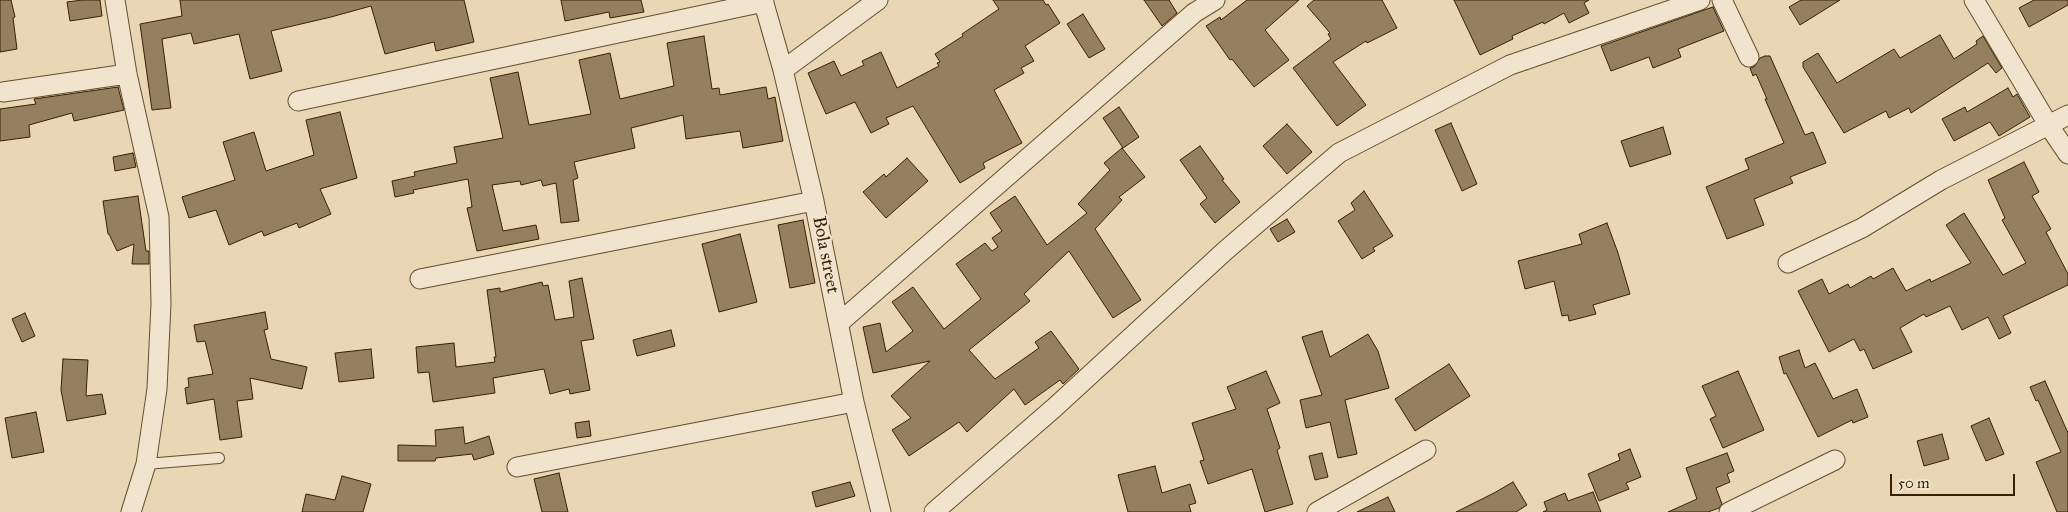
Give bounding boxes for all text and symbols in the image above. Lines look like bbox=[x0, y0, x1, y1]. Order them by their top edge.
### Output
street label: Bola street bbox=[807, 215, 843, 295]
scale bar bbox=[1893, 464, 2018, 496]
text: 50 m bbox=[1898, 474, 1930, 492]

